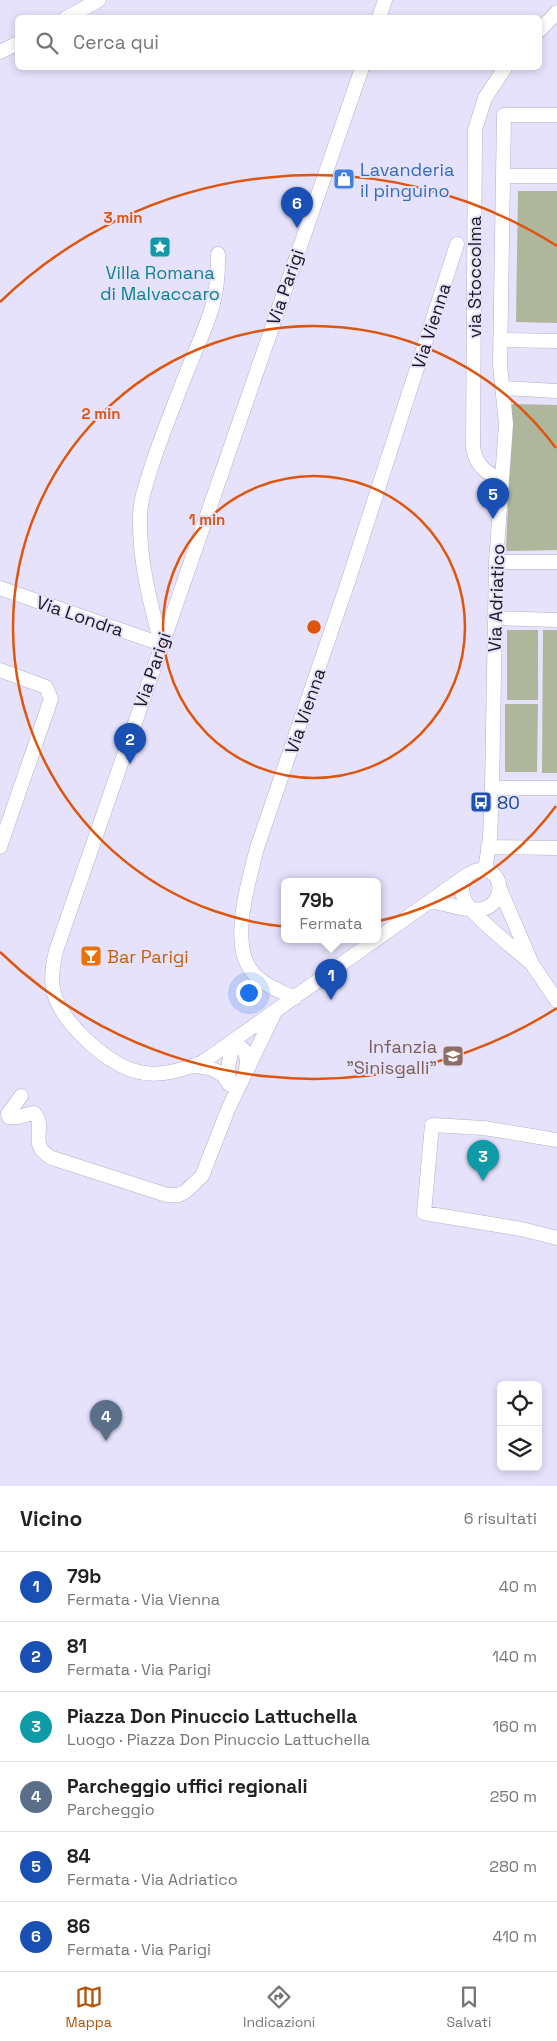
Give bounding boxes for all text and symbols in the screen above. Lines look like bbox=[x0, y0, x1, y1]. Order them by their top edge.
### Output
search box bbox=[15, 15, 542, 70]
icon: search bbox=[33, 29, 61, 57]
text: Cerca qui bbox=[73, 30, 159, 55]
place label: Lavanderia il pinguino bbox=[360, 158, 454, 202]
shop icon: Lavanderia il pinguino bbox=[332, 167, 356, 191]
pin: 6 bbox=[281, 187, 313, 228]
text: 3 min bbox=[104, 208, 142, 227]
street label: via Stoccolma bbox=[463, 216, 486, 338]
place icon: Villa Romana di Malvaccaro bbox=[148, 235, 172, 259]
street label: Via Parigi bbox=[261, 246, 309, 328]
place label: Villa Romana di Malvaccaro bbox=[100, 261, 220, 305]
street label: Via Vienna bbox=[406, 280, 456, 372]
text: 2 min bbox=[82, 404, 120, 423]
pin: 5 bbox=[477, 478, 509, 519]
text: 1 min bbox=[189, 510, 225, 529]
street label: Via Adriatico bbox=[483, 543, 509, 653]
street label: Via Londra bbox=[33, 590, 127, 642]
centre of rings bbox=[305, 618, 323, 636]
street label: Via Parigi bbox=[128, 629, 176, 711]
street label: Via Vienna bbox=[280, 665, 330, 757]
pin: 2 bbox=[114, 723, 146, 764]
bus stop icon: 80 bbox=[469, 790, 493, 814]
place label: 80 bbox=[497, 791, 520, 814]
popup bbox=[281, 878, 381, 943]
text: 79b bbox=[299, 888, 334, 913]
text: Fermata bbox=[299, 913, 363, 934]
bar icon: Bar Parigi bbox=[79, 944, 103, 968]
place label: Bar Parigi bbox=[107, 945, 189, 968]
pin: 1 bbox=[315, 959, 347, 1000]
your location bbox=[236, 980, 262, 1006]
place label: Infanzia "Sinisgalli" bbox=[346, 1035, 437, 1079]
school or university icon: Infanzia "Sinisgalli" bbox=[441, 1044, 465, 1068]
pin: 3 bbox=[467, 1140, 499, 1181]
map controls bbox=[497, 1381, 542, 1471]
button: locate bbox=[497, 1381, 542, 1426]
pin: 4 bbox=[90, 1400, 122, 1441]
button: layers bbox=[497, 1426, 542, 1471]
text: Vicino bbox=[20, 1505, 82, 1532]
text: 6 risultati bbox=[464, 1508, 537, 1529]
text: 79b bbox=[67, 1564, 101, 1589]
text: 1 bbox=[32, 1576, 40, 1597]
text: 40 m bbox=[499, 1576, 537, 1597]
text: Fermata · Via Vienna bbox=[67, 1589, 220, 1610]
text: 81 bbox=[67, 1634, 87, 1659]
text: 2 bbox=[31, 1646, 41, 1667]
text: 140 m bbox=[492, 1646, 537, 1667]
text: Fermata · Via Parigi bbox=[67, 1659, 211, 1680]
text: Piazza Don Pinuccio Lattuchella bbox=[67, 1704, 357, 1729]
text: 3 bbox=[31, 1716, 41, 1737]
text: 160 m bbox=[492, 1716, 537, 1737]
text: Luogo · Piazza Don Pinuccio Lattuchella bbox=[67, 1729, 370, 1750]
text: Parcheggio uffici regionali bbox=[67, 1774, 307, 1799]
text: 4 bbox=[31, 1786, 41, 1807]
text: 250 m bbox=[490, 1786, 537, 1807]
text: Parcheggio bbox=[67, 1799, 155, 1820]
text: 84 bbox=[67, 1844, 90, 1869]
text: 5 bbox=[31, 1856, 41, 1877]
text: 280 m bbox=[489, 1856, 537, 1877]
text: Fermata · Via Adriatico bbox=[67, 1869, 238, 1890]
text: 86 bbox=[67, 1914, 90, 1939]
text: 6 bbox=[31, 1926, 41, 1947]
text: 410 m bbox=[493, 1926, 537, 1947]
text: Fermata · Via Parigi bbox=[67, 1939, 211, 1960]
tab: Mappa bbox=[66, 1983, 112, 2031]
tab: Indicazioni bbox=[243, 1983, 315, 2031]
tab: Salvati bbox=[447, 1983, 491, 2031]

